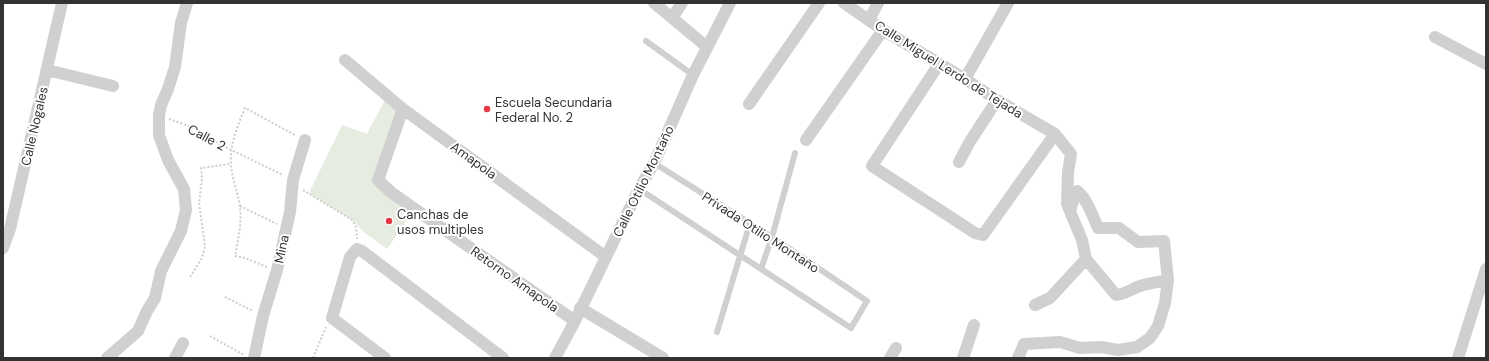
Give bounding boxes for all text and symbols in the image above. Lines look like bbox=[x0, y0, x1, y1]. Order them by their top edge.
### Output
street label: Calle Miguel Lerdo de Tejada bbox=[872, 17, 1026, 122]
street label: Calle Nogales bbox=[17, 85, 52, 167]
place label: Escuela Secundaria Federal No. 2 bbox=[495, 94, 612, 126]
marker: Escuela Secundaria Federal No. 2 bbox=[482, 104, 492, 114]
street label: Calle 2 bbox=[185, 120, 229, 154]
street label: Calle Otilio Montaño bbox=[609, 122, 678, 240]
street label: Amapola bbox=[447, 138, 500, 183]
street label: Privada Otilio Montaño bbox=[699, 188, 823, 277]
place label: Canchas de usos multiples bbox=[397, 206, 484, 238]
marker: Canchas de usos multiples bbox=[384, 216, 394, 226]
street label: Mina bbox=[270, 233, 293, 265]
street label: Retorno Amapola bbox=[467, 243, 562, 316]

